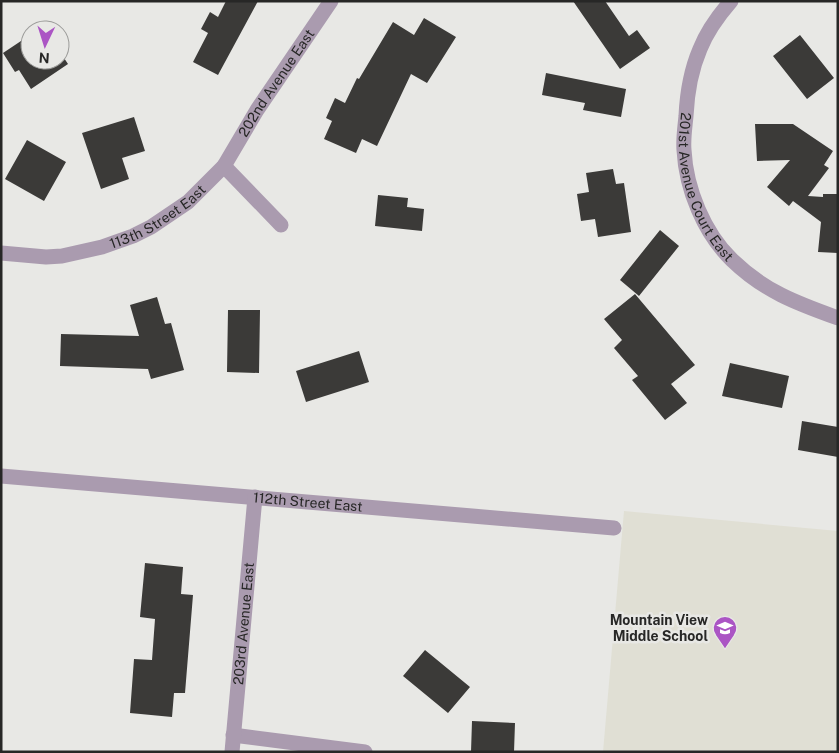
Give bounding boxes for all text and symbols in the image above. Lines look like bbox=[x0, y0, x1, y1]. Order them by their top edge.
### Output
north arrow bbox=[20, 20, 70, 70]
street label: 202nd Avenue East bbox=[235, 26, 317, 139]
text: N bbox=[38, 50, 50, 66]
street label: 201st Avenue Court East bbox=[676, 112, 737, 264]
street label: 113th Street East bbox=[108, 181, 209, 252]
street label: 112th Street East bbox=[253, 489, 363, 515]
street label: 203rd Avenue East bbox=[230, 562, 257, 685]
place label: Mountain View Middle School bbox=[610, 612, 708, 644]
school or university icon: Mountain View Middle School bbox=[712, 615, 738, 649]

